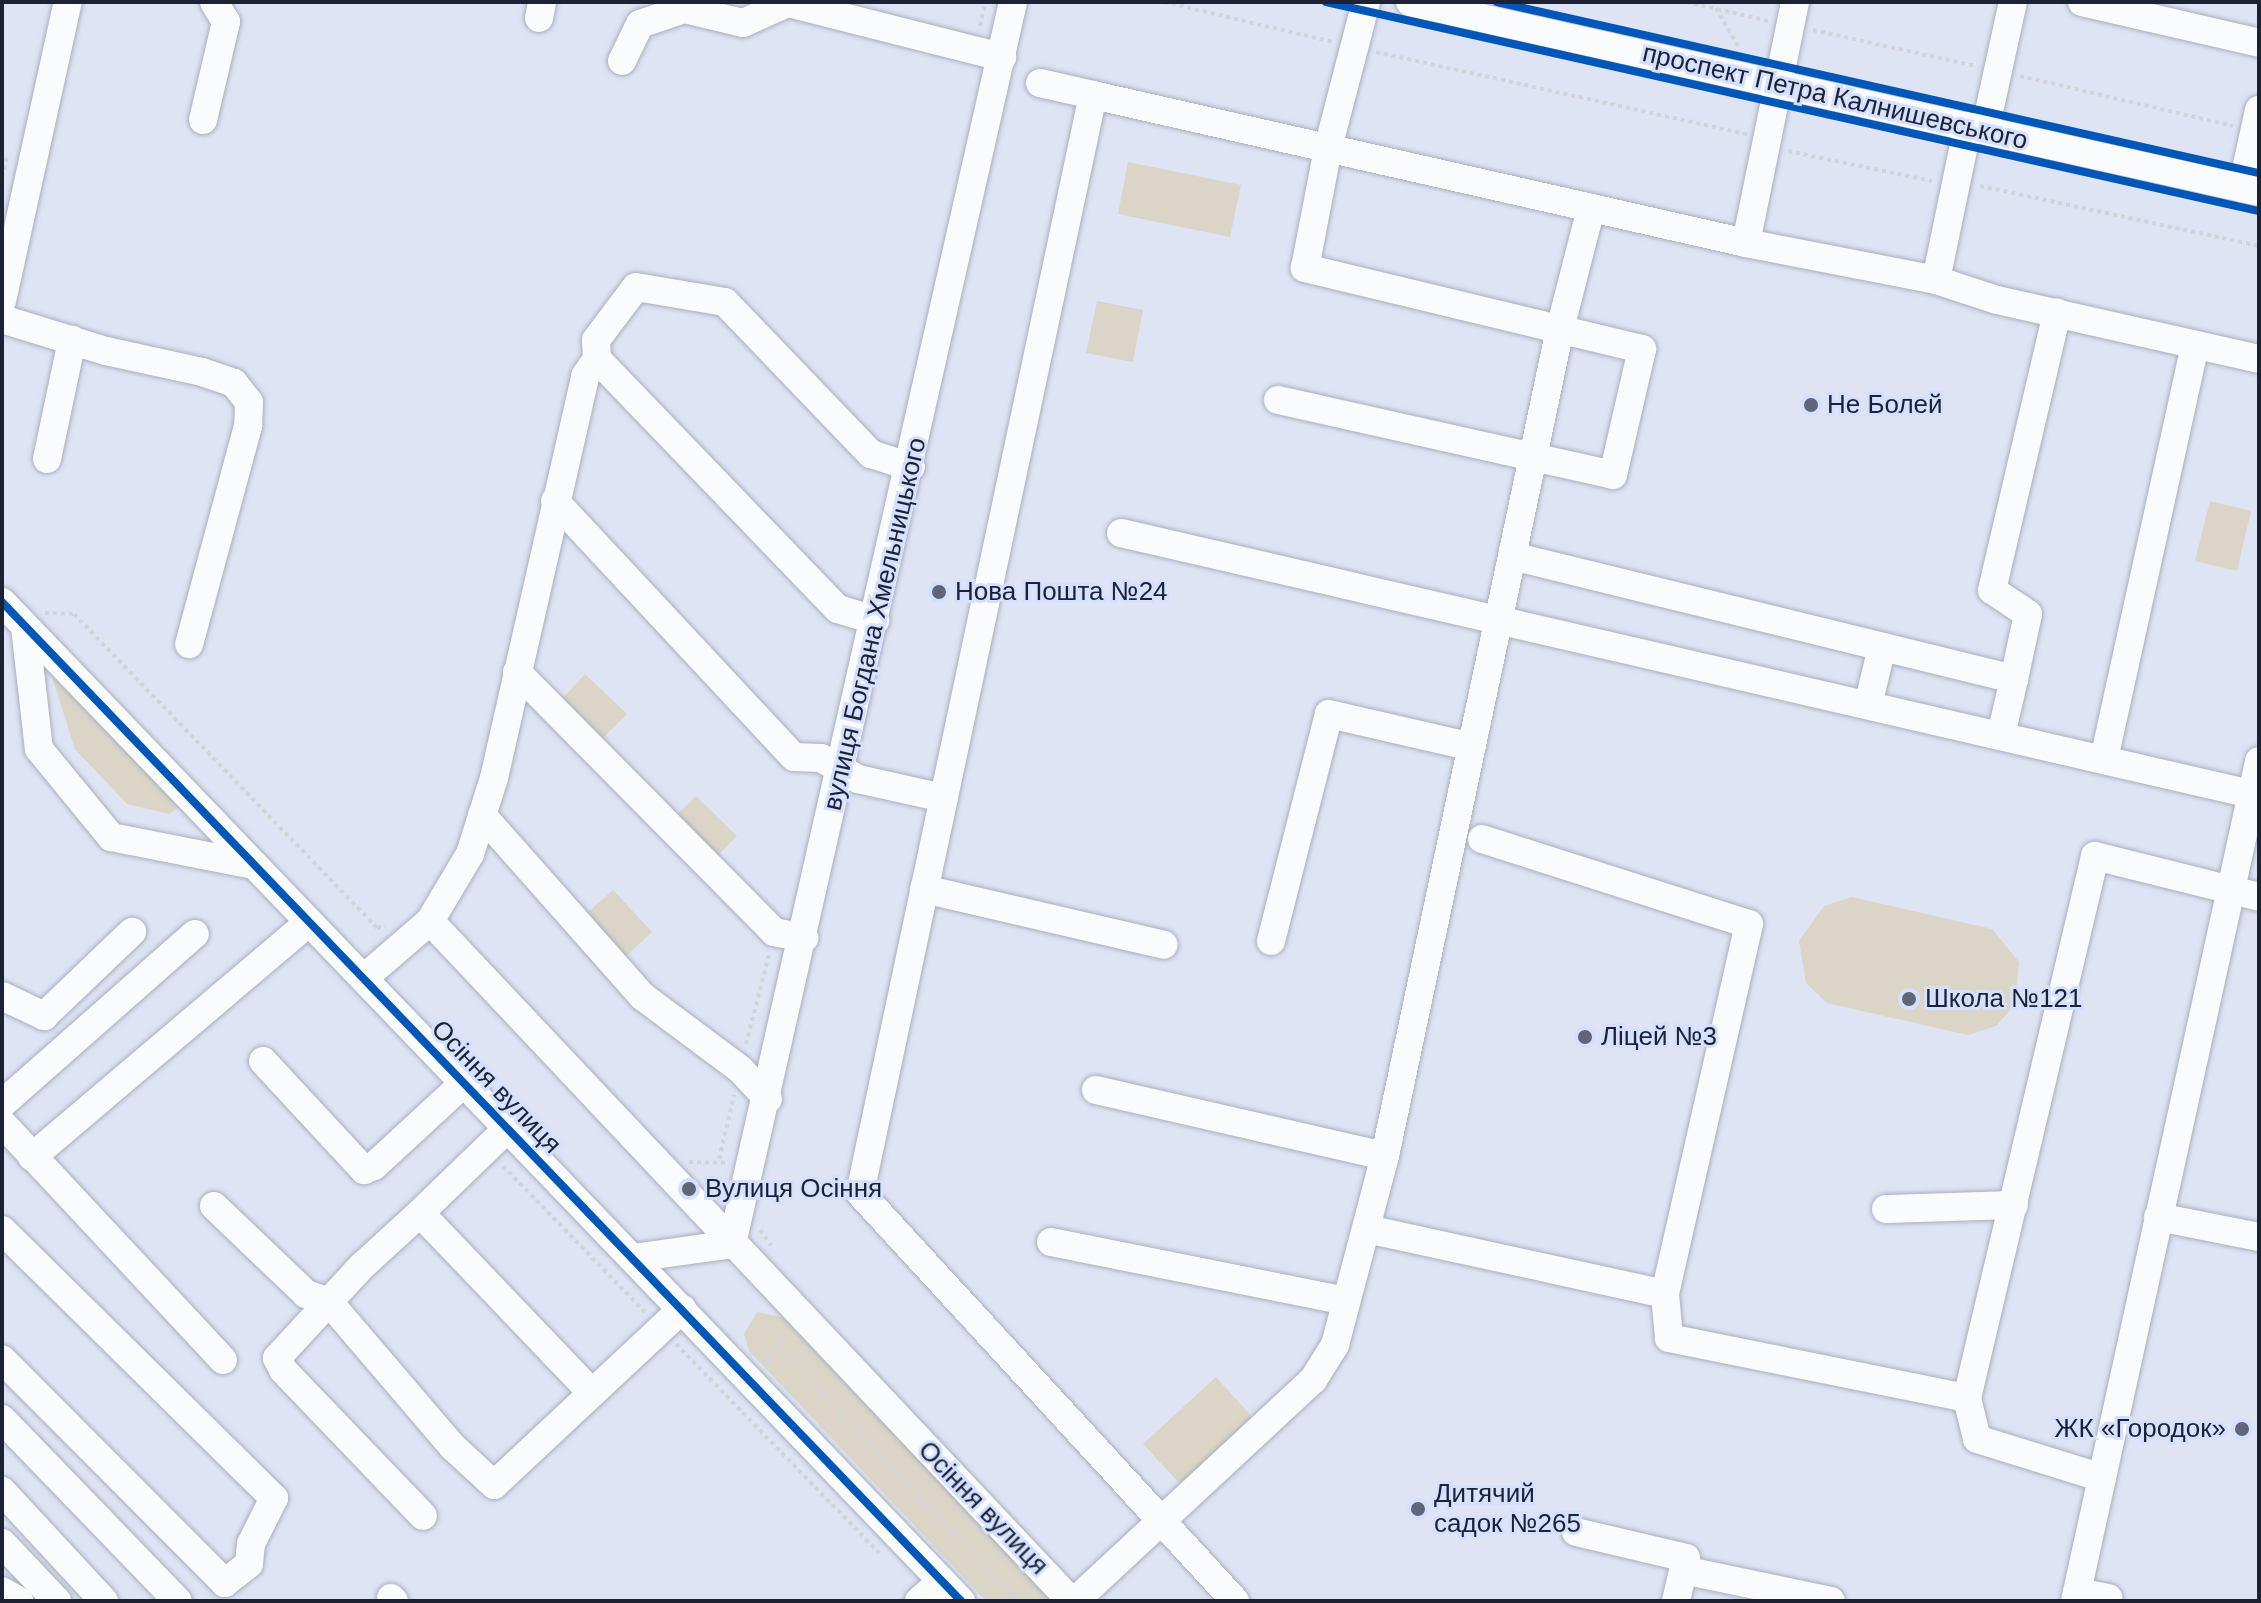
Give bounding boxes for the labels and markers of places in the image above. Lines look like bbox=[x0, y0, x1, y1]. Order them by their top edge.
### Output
place label: Не Болей bbox=[1827, 389, 1943, 421]
marker: Не Болей bbox=[1802, 396, 1820, 414]
place label: Нова Пошта №24 bbox=[955, 576, 1168, 608]
marker: Нова Пошта №24 bbox=[930, 583, 948, 601]
place label: Школа №121 bbox=[1925, 983, 2083, 1015]
marker: Школа №121 bbox=[1900, 990, 1918, 1008]
place label: Ліцей №3 bbox=[1601, 1021, 1717, 1053]
marker: Ліцей №3 bbox=[1576, 1028, 1594, 1046]
place label: Вулиця Осіння bbox=[705, 1173, 882, 1205]
marker: Вулиця Осіння bbox=[680, 1180, 698, 1198]
place label: ЖК «Городок» bbox=[2055, 1413, 2226, 1445]
marker: ЖК «Городок» bbox=[2233, 1420, 2251, 1438]
place label: Дитячий садок №265 bbox=[1434, 1478, 1581, 1540]
marker: Дитячий садок №265 bbox=[1409, 1500, 1427, 1518]

